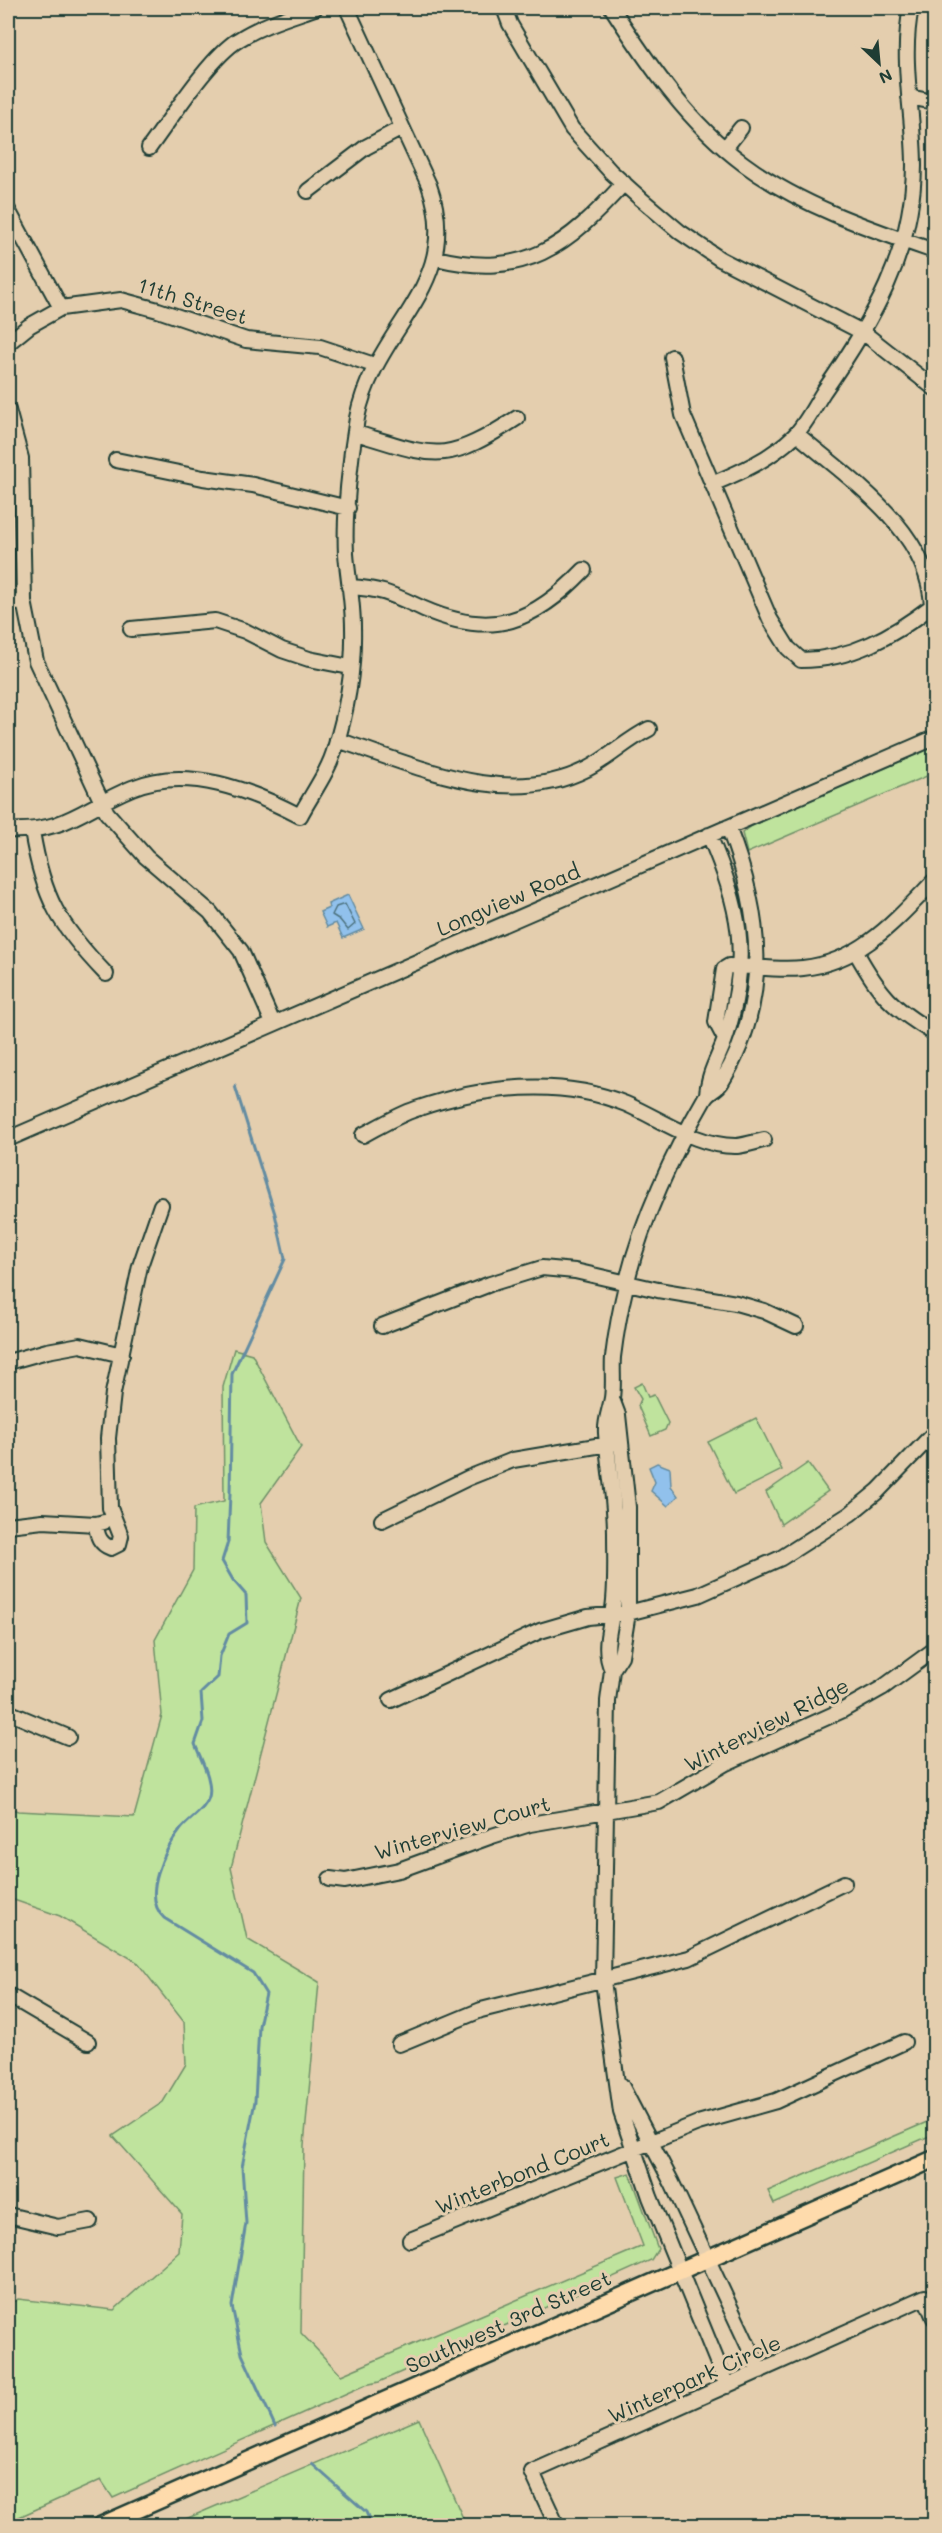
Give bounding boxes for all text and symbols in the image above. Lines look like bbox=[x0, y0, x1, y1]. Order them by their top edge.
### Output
north arrow bbox=[849, 33, 909, 93]
text: N bbox=[876, 65, 896, 89]
street label: 11th Street bbox=[135, 271, 251, 329]
street label: Longview Road bbox=[432, 857, 584, 941]
street label: Winterview Ridge bbox=[679, 1671, 853, 1777]
street label: Winterview Court bbox=[371, 1789, 553, 1865]
street label: Winterbond Court bbox=[431, 2125, 613, 2219]
street label: Southwest 3rd Street bbox=[401, 2264, 615, 2378]
street label: Winterpark Circle bbox=[603, 2328, 785, 2428]

